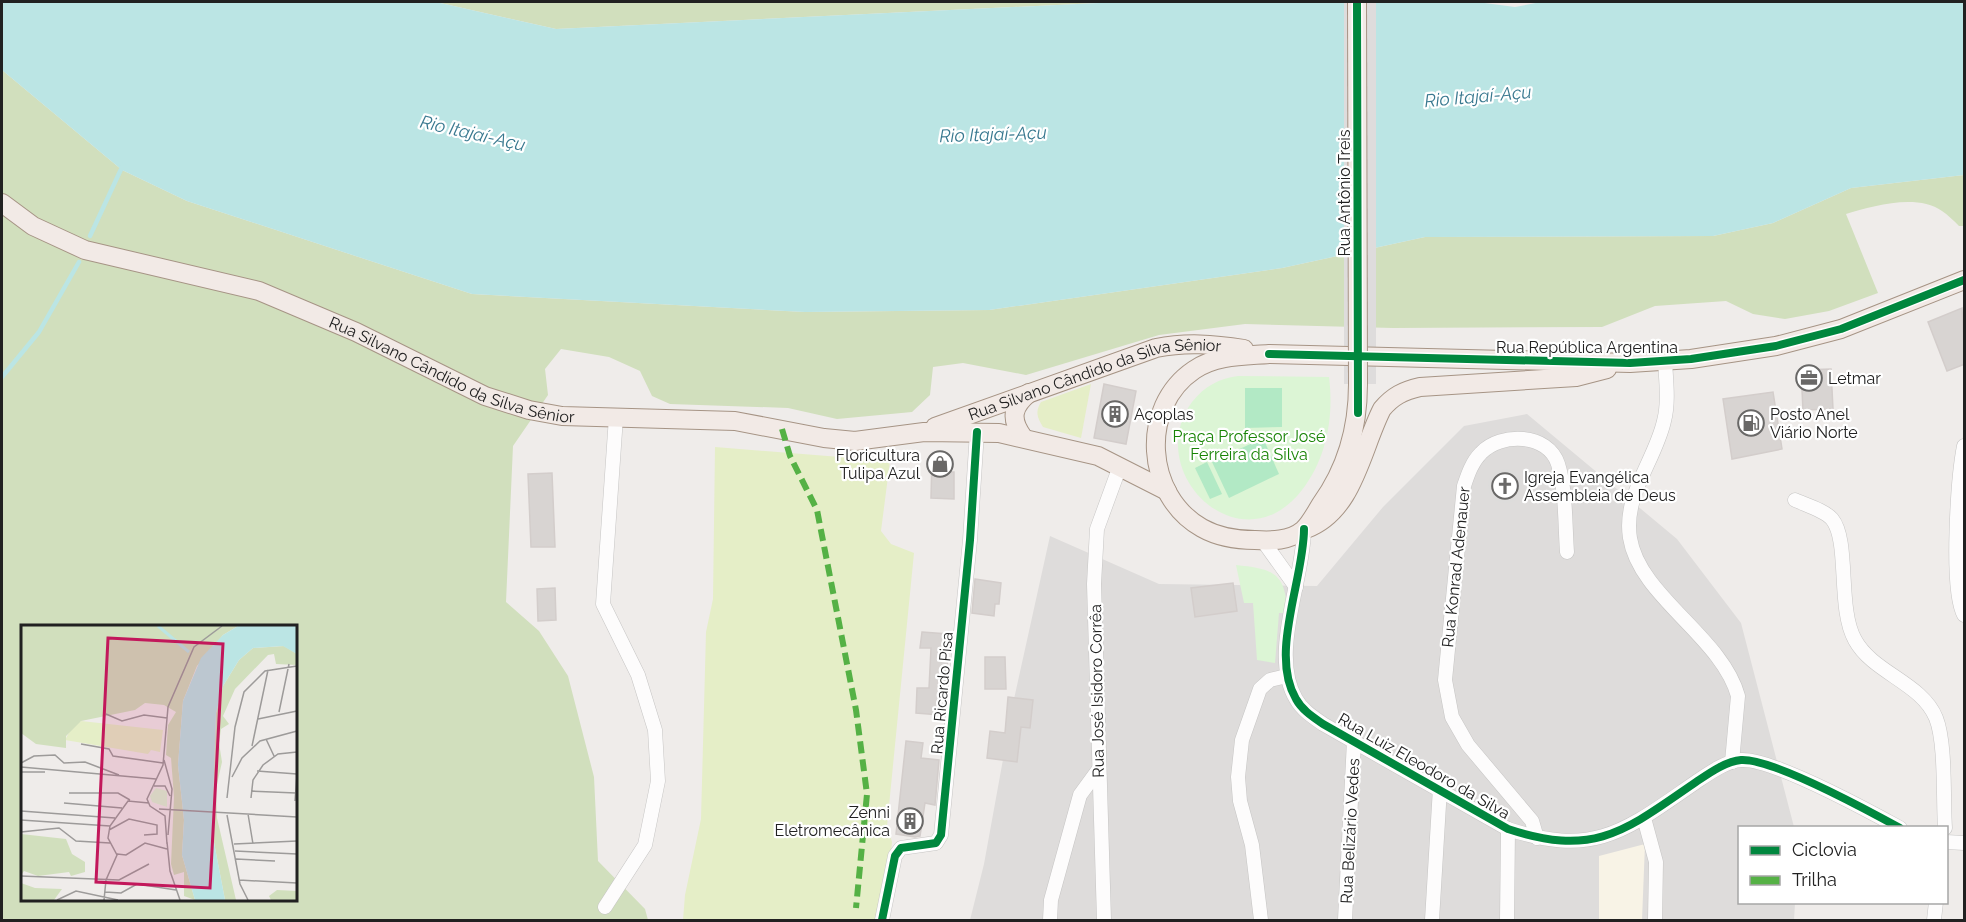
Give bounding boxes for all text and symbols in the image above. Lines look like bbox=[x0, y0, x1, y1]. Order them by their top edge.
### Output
water label: Rio Itajaí-Açu bbox=[1424, 81, 1532, 111]
water label: Rio Itajaí-Açu bbox=[418, 111, 528, 155]
water label: Rio Itajaí-Açu bbox=[939, 122, 1047, 146]
street label: Rua Antônio Treis bbox=[1335, 129, 1354, 257]
street label: Rua Silvano Cândido da Silva Sênior bbox=[326, 312, 575, 426]
street label: Rua Silvano Cândido da Silva Sênior bbox=[966, 335, 1222, 424]
street label: Rua República Argentina bbox=[1496, 338, 1678, 357]
office icon: Letmar bbox=[1794, 363, 1824, 393]
place label: Letmar bbox=[1828, 369, 1881, 388]
building icon: Açoplas bbox=[1100, 399, 1130, 429]
place label: Açoplas bbox=[1134, 405, 1194, 424]
place label: Posto Anel Viário Norte bbox=[1770, 405, 1858, 442]
fuel station icon: Posto Anel Viário Norte bbox=[1736, 408, 1766, 438]
park label: Praça Professor José Ferreira da Silva bbox=[1172, 427, 1326, 464]
place label: Floricultura Tulipa Azul bbox=[836, 446, 921, 483]
shop icon: Floricultura Tulipa Azul bbox=[925, 449, 955, 479]
place label: Igreja Evangélica Assembleia de Deus bbox=[1524, 468, 1676, 505]
church icon: Igreja Evangélica Assembleia de Deus bbox=[1490, 471, 1520, 501]
street label: Rua Konrad Adenauer bbox=[1438, 485, 1474, 648]
street label: Rua José Isidoro Corrêa bbox=[1086, 604, 1108, 778]
inset map bbox=[21, 625, 297, 901]
street label: Rua Ricardo Pisa bbox=[927, 631, 957, 755]
street label: Rua Luiz Eleodoro da Silva bbox=[1335, 709, 1513, 823]
street label: Rua Belizário Vedes bbox=[1337, 758, 1363, 904]
place label: Zenni Eletromecânica bbox=[774, 803, 890, 840]
building icon: Zenni Eletromecânica bbox=[895, 806, 925, 836]
legend bbox=[1738, 826, 1948, 904]
text: Ciclovia bbox=[1792, 839, 1857, 860]
text: Trilha bbox=[1792, 869, 1837, 890]

